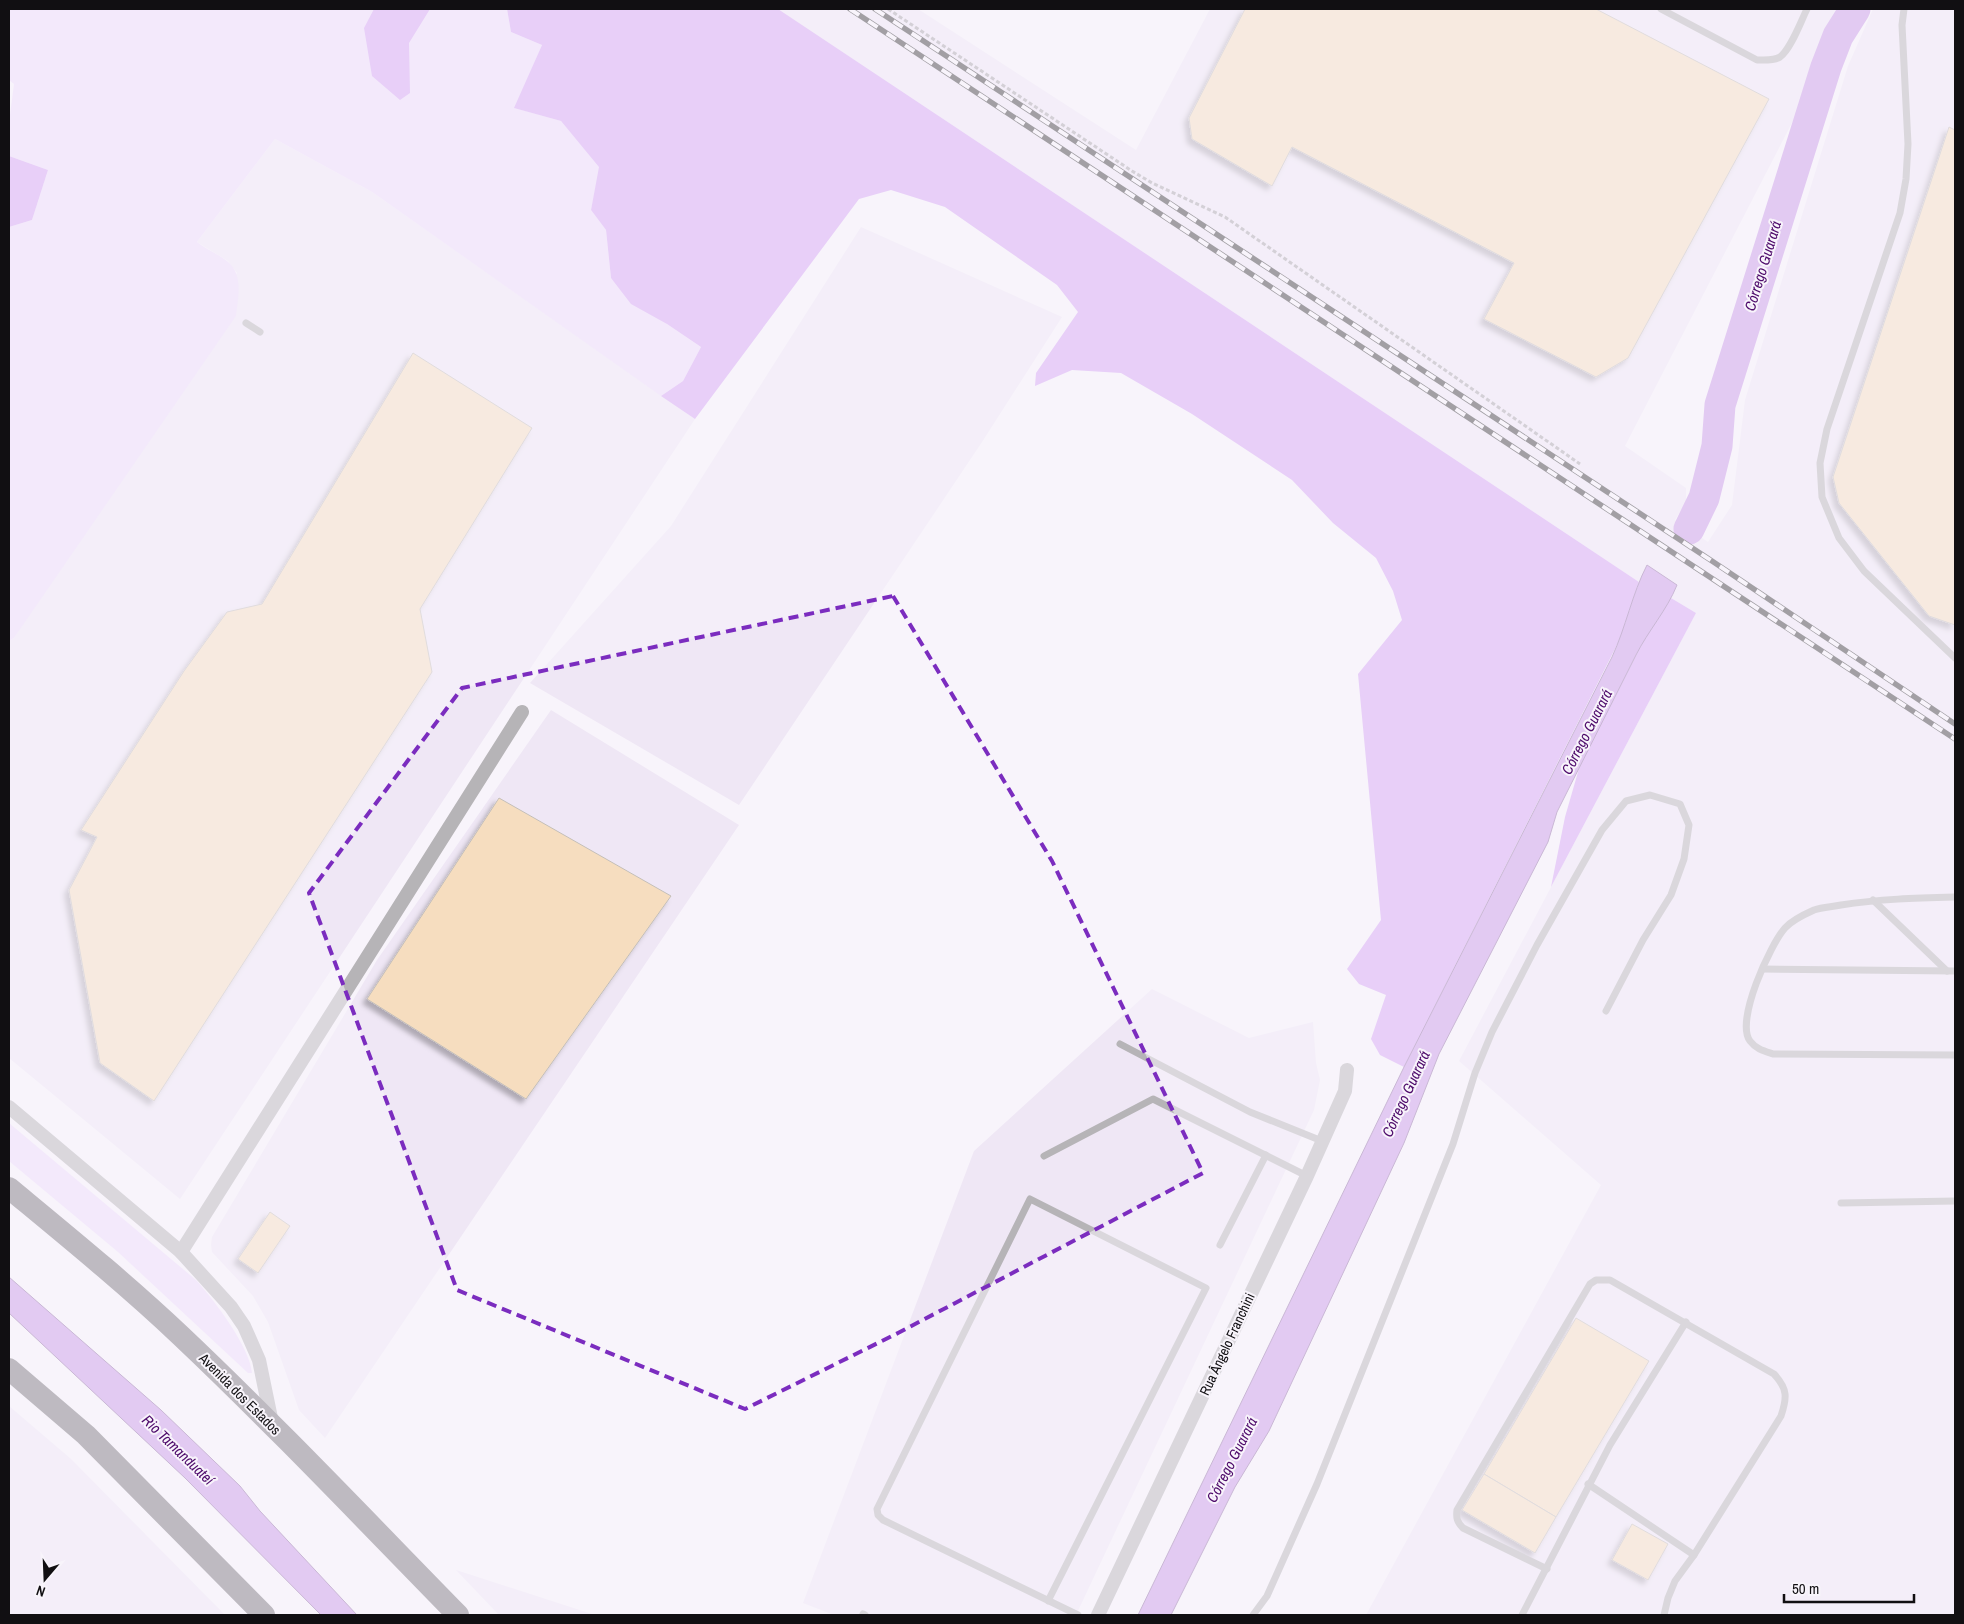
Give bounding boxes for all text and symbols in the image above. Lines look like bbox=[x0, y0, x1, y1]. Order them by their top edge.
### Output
water label: Córrego Guarará bbox=[1739, 218, 1786, 313]
water label: Córrego Guarará bbox=[1556, 685, 1617, 778]
water label: Córrego Guarará bbox=[1376, 1047, 1435, 1140]
street label: Rua Ângelo Franchini bbox=[1195, 1290, 1259, 1398]
street label: Avenida dos Estados bbox=[195, 1349, 285, 1439]
water label: Rio Tamanduateí bbox=[138, 1410, 220, 1491]
water label: Córrego Guarará bbox=[1201, 1413, 1262, 1506]
north arrow bbox=[20, 1554, 70, 1604]
scale bar bbox=[1784, 1572, 1914, 1604]
text: 50 m bbox=[1792, 1578, 1819, 1599]
text: N bbox=[34, 1581, 48, 1601]

